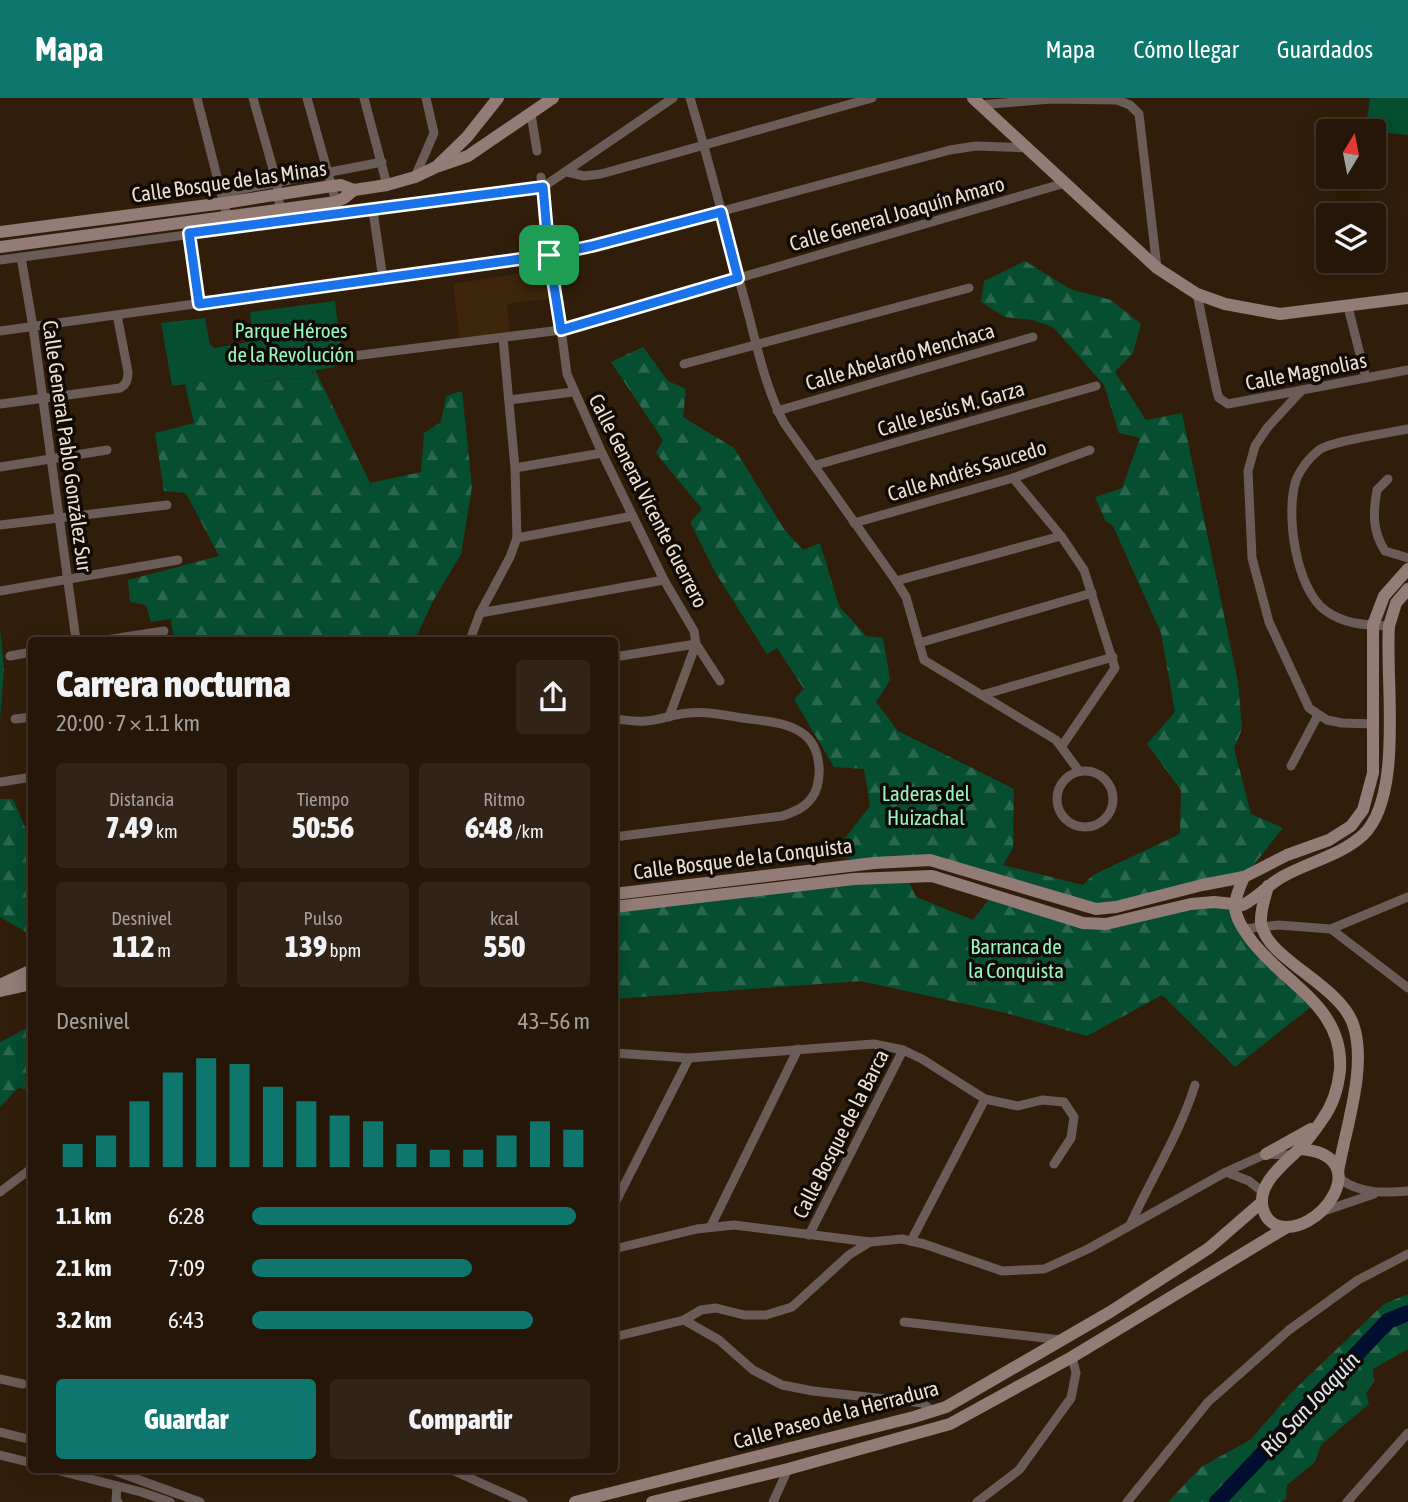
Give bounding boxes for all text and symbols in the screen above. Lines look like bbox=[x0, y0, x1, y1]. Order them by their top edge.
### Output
text: Mapa bbox=[35, 30, 103, 68]
text: Mapa bbox=[1046, 36, 1095, 63]
text: Cómo llegar bbox=[1133, 36, 1239, 63]
text: Guardados bbox=[1277, 36, 1373, 63]
north arrow bbox=[1316, 119, 1386, 189]
map controls bbox=[1316, 119, 1386, 273]
street label: Calle Bosque de las Minas bbox=[130, 155, 328, 207]
street label: Calle General Joaquín Amaro bbox=[786, 171, 1007, 255]
button: layers bbox=[1316, 203, 1386, 273]
pin bbox=[519, 225, 579, 285]
icon: arrive bbox=[530, 236, 568, 274]
park label: Parque Héroes de la Revolución bbox=[227, 318, 355, 366]
street label: Calle Abelardo Menchaca bbox=[802, 318, 997, 395]
street label: Calle General Pablo González Sur bbox=[38, 319, 98, 574]
street label: Calle Magnolias bbox=[1243, 347, 1368, 395]
street label: Calle Jesús M. Garza bbox=[874, 376, 1027, 440]
street label: Calle General Vicente Guerrero bbox=[584, 390, 713, 611]
street label: Calle Andrés Saucedo bbox=[884, 434, 1049, 506]
button: share bbox=[516, 660, 590, 734]
text: Carrera nocturna bbox=[56, 662, 291, 705]
text: 20:00 · 7 × 1.1 km bbox=[56, 710, 200, 736]
park label: Laderas del Huizachal bbox=[882, 781, 971, 829]
text: Distancia bbox=[109, 788, 174, 810]
text: Tiempo bbox=[297, 788, 349, 810]
text: Ritmo bbox=[483, 788, 525, 810]
text: 7.49 bbox=[106, 810, 153, 844]
text: 50:56 bbox=[292, 810, 354, 844]
text: 6:48 bbox=[465, 810, 513, 844]
text: km bbox=[153, 820, 178, 842]
text: /km bbox=[513, 820, 544, 842]
street label: Calle Bosque de la Conquista bbox=[632, 833, 854, 883]
text: Desnivel bbox=[111, 907, 172, 929]
text: Pulso bbox=[303, 907, 343, 929]
text: kcal bbox=[490, 907, 519, 929]
text: 112 bbox=[112, 929, 155, 963]
text: 139 bbox=[285, 929, 327, 963]
text: 550 bbox=[483, 929, 525, 963]
park label: Barranca de la Conquista bbox=[968, 934, 1064, 982]
text: m bbox=[155, 939, 171, 961]
text: bpm bbox=[327, 939, 361, 961]
text: Desnivel bbox=[56, 1008, 130, 1034]
text: 43–56 m bbox=[518, 1008, 590, 1034]
street label: Calle Bosque de la Barca bbox=[787, 1045, 893, 1222]
text: 1.1 km bbox=[56, 1203, 112, 1229]
text: 6:28 bbox=[168, 1203, 205, 1229]
text: 2.1 km bbox=[56, 1255, 112, 1281]
text: 7:09 bbox=[168, 1255, 205, 1281]
text: 3.2 km bbox=[56, 1307, 112, 1333]
text: 6:43 bbox=[168, 1307, 205, 1333]
water label: Río San Joaquín bbox=[1255, 1347, 1365, 1461]
street label: Calle Paseo de la Herradura bbox=[731, 1375, 941, 1453]
button: Guardar bbox=[56, 1379, 316, 1459]
button: Compartir bbox=[330, 1379, 590, 1459]

